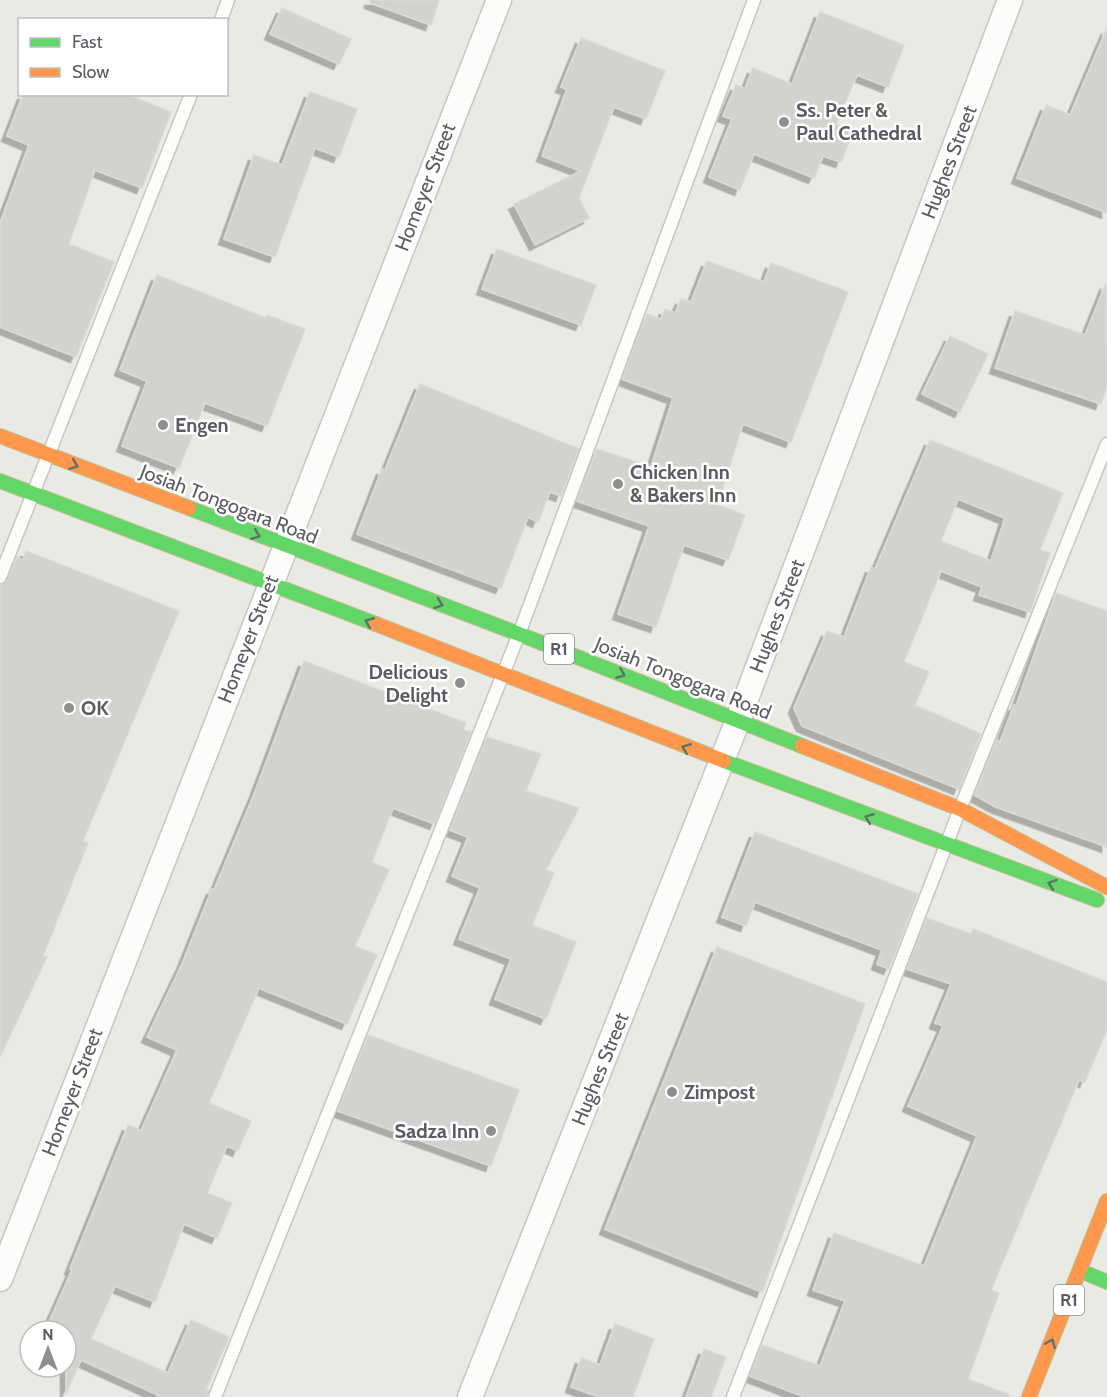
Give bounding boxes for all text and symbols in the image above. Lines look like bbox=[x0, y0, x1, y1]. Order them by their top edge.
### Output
legend bbox=[18, 18, 228, 96]
text: Fast bbox=[72, 31, 103, 53]
text: Slow bbox=[72, 61, 109, 83]
place label: Ss. Peter & Paul Cathedral bbox=[796, 98, 922, 145]
street label: Hughes Street bbox=[916, 102, 982, 222]
marker: Ss. Peter & Paul Cathedral bbox=[777, 115, 791, 129]
street label: Homeyer Street bbox=[390, 120, 460, 254]
place label: Engen bbox=[175, 413, 229, 437]
marker: Engen bbox=[156, 418, 170, 432]
one-way arrow bbox=[68, 458, 79, 470]
street label: Josiah Tongogara Road bbox=[136, 459, 321, 549]
place label: Chicken Inn & Bakers Inn bbox=[630, 460, 736, 507]
marker: Chicken Inn & Bakers Inn bbox=[611, 477, 625, 491]
one-way arrow bbox=[250, 528, 261, 540]
street label: Hughes Street bbox=[744, 556, 810, 676]
street label: Homeyer Street bbox=[213, 572, 283, 706]
one-way arrow bbox=[433, 596, 443, 609]
one-way arrow bbox=[364, 617, 375, 629]
street label: Josiah Tongogara Road bbox=[590, 631, 775, 724]
road number: R1 bbox=[544, 634, 574, 664]
place label: Delicious Delight bbox=[369, 660, 448, 707]
one-way arrow bbox=[614, 667, 625, 679]
marker: Delicious Delight bbox=[453, 676, 467, 690]
place label: OK bbox=[81, 696, 109, 720]
marker: OK bbox=[62, 701, 76, 715]
one-way arrow bbox=[682, 743, 693, 755]
one-way arrow bbox=[864, 813, 875, 825]
one-way arrow bbox=[1047, 879, 1058, 892]
street label: Hughes Street bbox=[566, 1009, 634, 1129]
street label: Homeyer Street bbox=[37, 1025, 107, 1159]
place label: Zimpost bbox=[684, 1080, 755, 1104]
marker: Zimpost bbox=[665, 1085, 679, 1099]
place label: Sadza Inn bbox=[395, 1119, 479, 1143]
marker: Sadza Inn bbox=[484, 1124, 498, 1138]
road number: R1 bbox=[1054, 1285, 1084, 1315]
north arrow bbox=[18, 1319, 78, 1379]
text: N bbox=[42, 1325, 54, 1344]
one-way arrow bbox=[1044, 1338, 1056, 1349]

